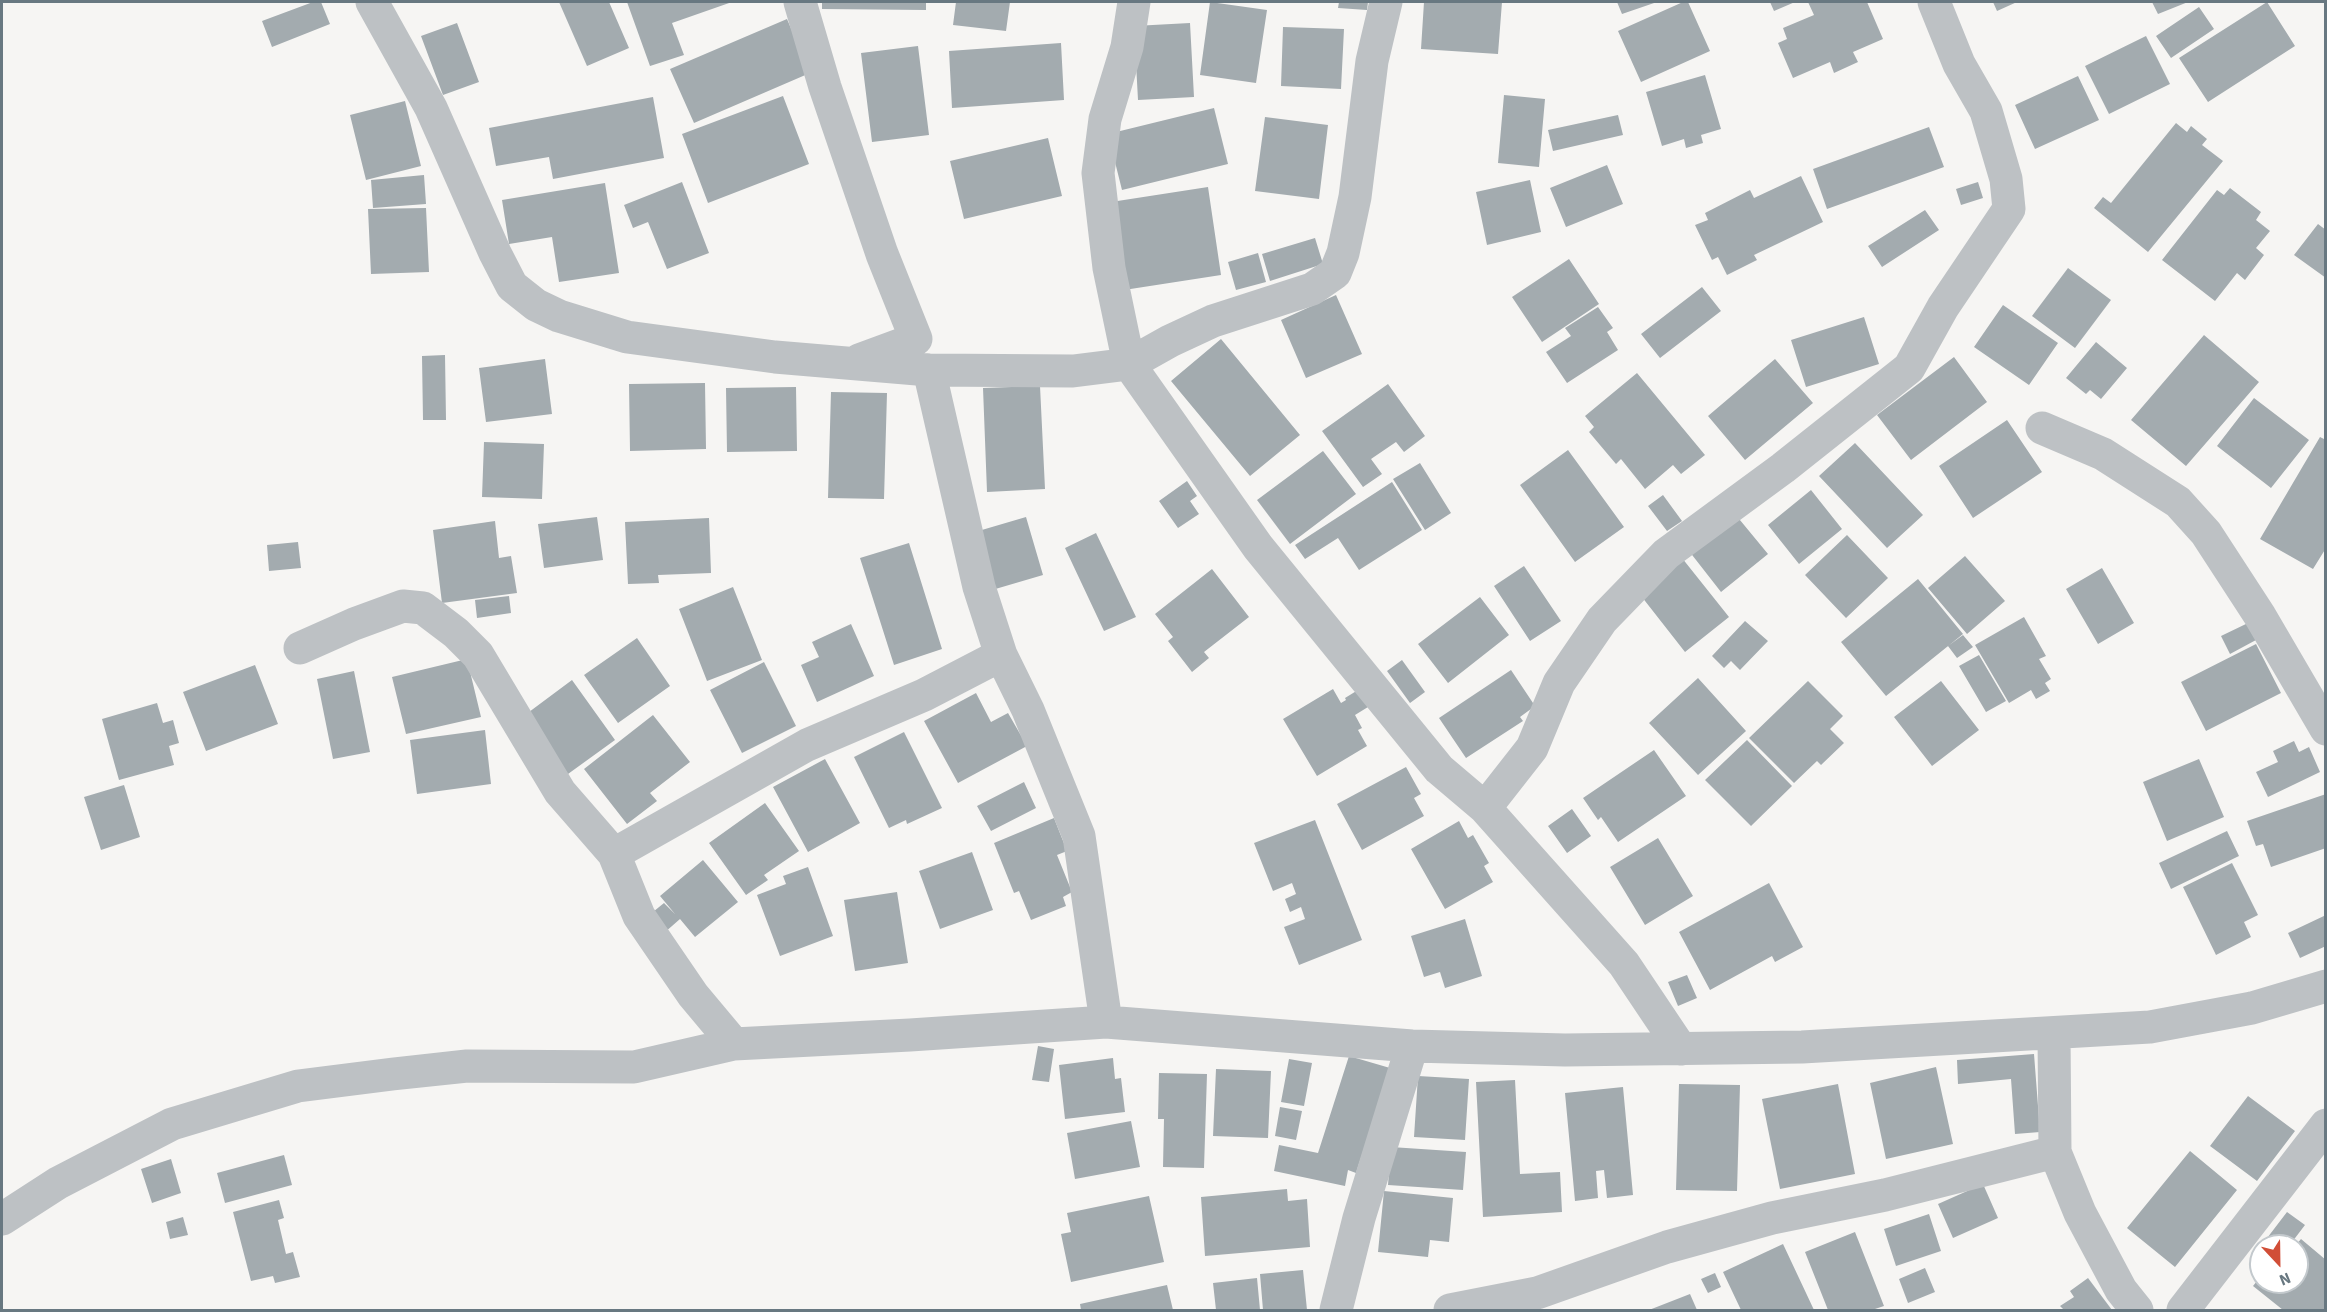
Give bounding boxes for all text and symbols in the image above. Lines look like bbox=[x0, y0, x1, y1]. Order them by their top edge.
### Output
north arrow bbox=[2249, 1234, 2309, 1294]
text: N bbox=[2276, 1267, 2294, 1291]

